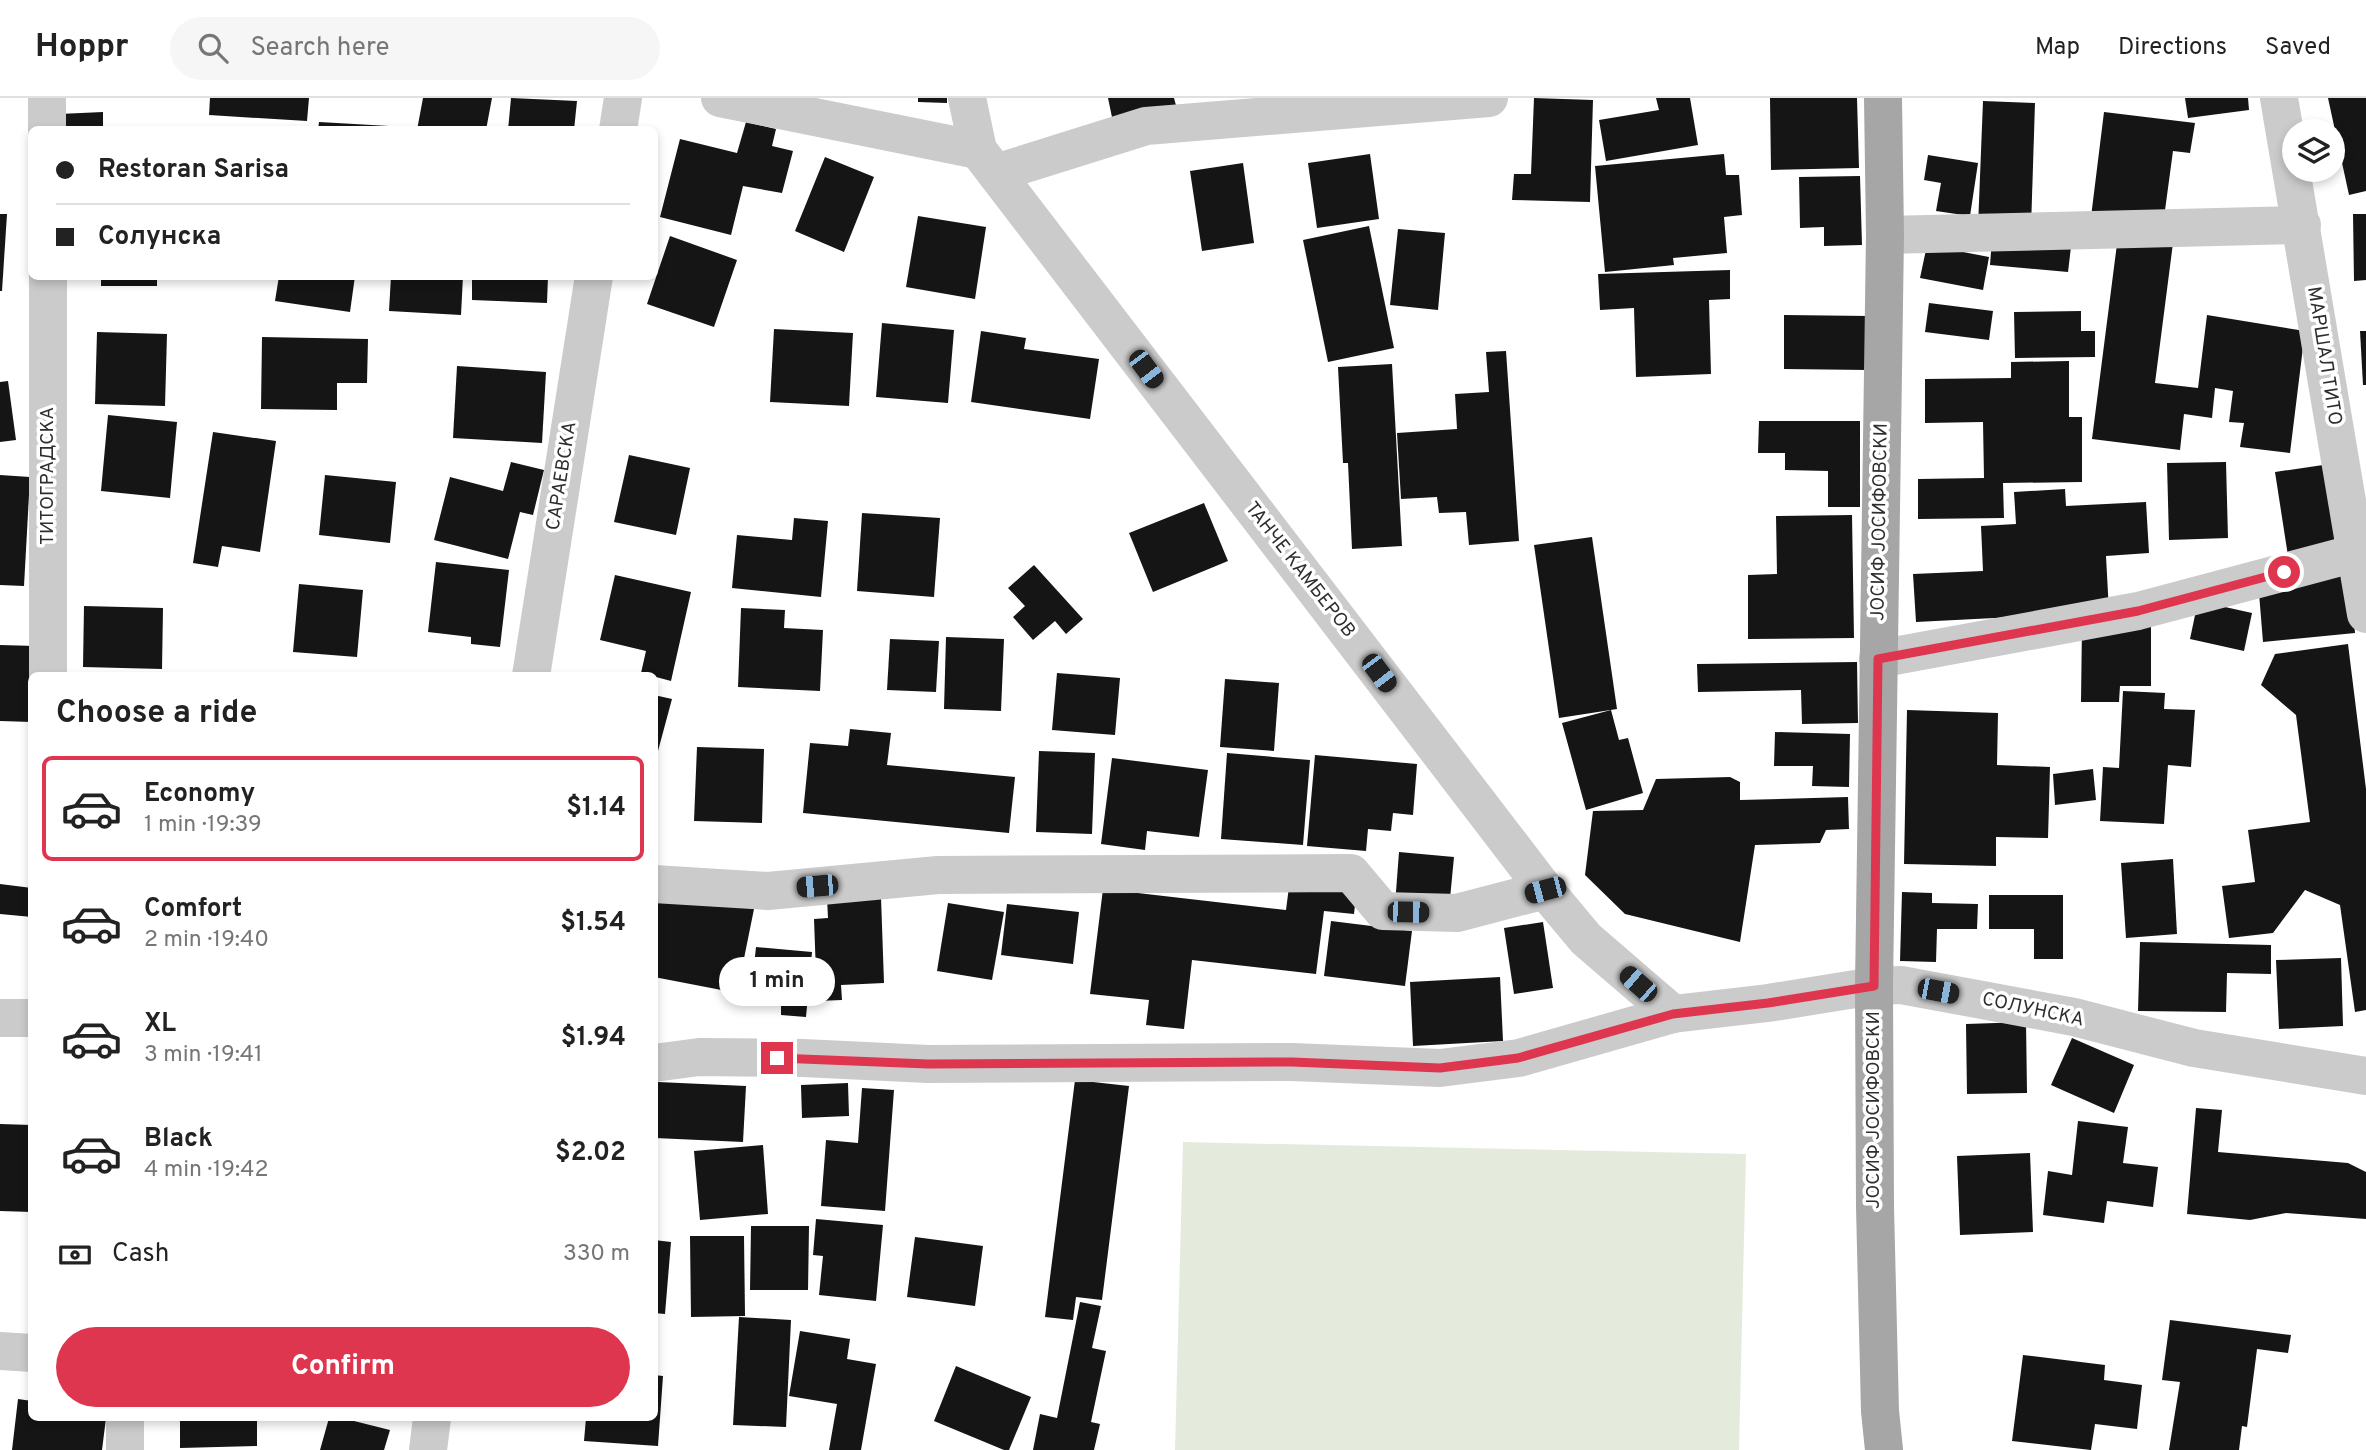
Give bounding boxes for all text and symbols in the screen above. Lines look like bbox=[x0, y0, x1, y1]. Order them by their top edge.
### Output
search box bbox=[170, 17, 660, 80]
text: Hoppr bbox=[35, 27, 128, 69]
icon: search bbox=[194, 29, 232, 67]
text: Search here bbox=[250, 32, 389, 65]
text: Map bbox=[2035, 33, 2080, 63]
text: Directions bbox=[2118, 33, 2227, 63]
text: Saved bbox=[2265, 33, 2331, 63]
map controls bbox=[2282, 119, 2345, 182]
button: layers bbox=[2282, 119, 2345, 182]
text: Restoran Sarisa bbox=[98, 154, 289, 187]
text: Солунска bbox=[98, 221, 221, 254]
street label: МАРШАЛ ТИТО bbox=[2301, 285, 2347, 427]
car bbox=[1125, 346, 1168, 392]
street label: ТИТОГРАДСКА bbox=[36, 407, 60, 545]
street label: САРАЕВСКА bbox=[542, 420, 582, 532]
street label: ЈОСИФ ЈОСИФОВСКИ bbox=[1866, 423, 1894, 621]
street label: ТАНЧЕ КАМБЕРОВ bbox=[1240, 497, 1360, 643]
route start bbox=[2268, 556, 2300, 588]
car bbox=[1358, 650, 1401, 696]
text: Choose a ride bbox=[56, 694, 257, 734]
icon: car bbox=[60, 777, 123, 840]
text: Economy bbox=[144, 778, 255, 811]
text: $1.14 bbox=[566, 792, 626, 825]
text: 1 min · 19:39 bbox=[144, 811, 262, 840]
car bbox=[796, 874, 839, 898]
car bbox=[1522, 874, 1569, 906]
icon: car bbox=[60, 892, 123, 955]
text: Comfort bbox=[144, 893, 242, 926]
car bbox=[1387, 901, 1430, 923]
text: $1.54 bbox=[560, 907, 626, 940]
text: 2 min · 19:40 bbox=[144, 926, 269, 955]
callout: 1 min bbox=[719, 956, 835, 1006]
car bbox=[1616, 962, 1661, 1006]
text: 1 min bbox=[749, 967, 805, 996]
car bbox=[1916, 977, 1961, 1005]
street label: СОЛУНСКА bbox=[1980, 987, 2086, 1033]
icon: car bbox=[60, 1007, 123, 1070]
text: XL bbox=[144, 1008, 176, 1041]
street label: ЈОСИФ ЈОСИФОВСКИ bbox=[1862, 1011, 1886, 1209]
text: $1.94 bbox=[561, 1022, 626, 1055]
text: 3 min · 19:41 bbox=[144, 1041, 263, 1070]
route end bbox=[761, 1042, 793, 1074]
icon: car bbox=[60, 1122, 123, 1185]
text: Black bbox=[144, 1123, 213, 1156]
text: $2.02 bbox=[555, 1137, 626, 1170]
text: 4 min · 19:42 bbox=[144, 1156, 269, 1185]
icon: cash bbox=[56, 1236, 94, 1274]
text: Cash bbox=[112, 1238, 169, 1271]
text: 330 m bbox=[563, 1240, 630, 1269]
button: Confirm bbox=[56, 1327, 630, 1407]

